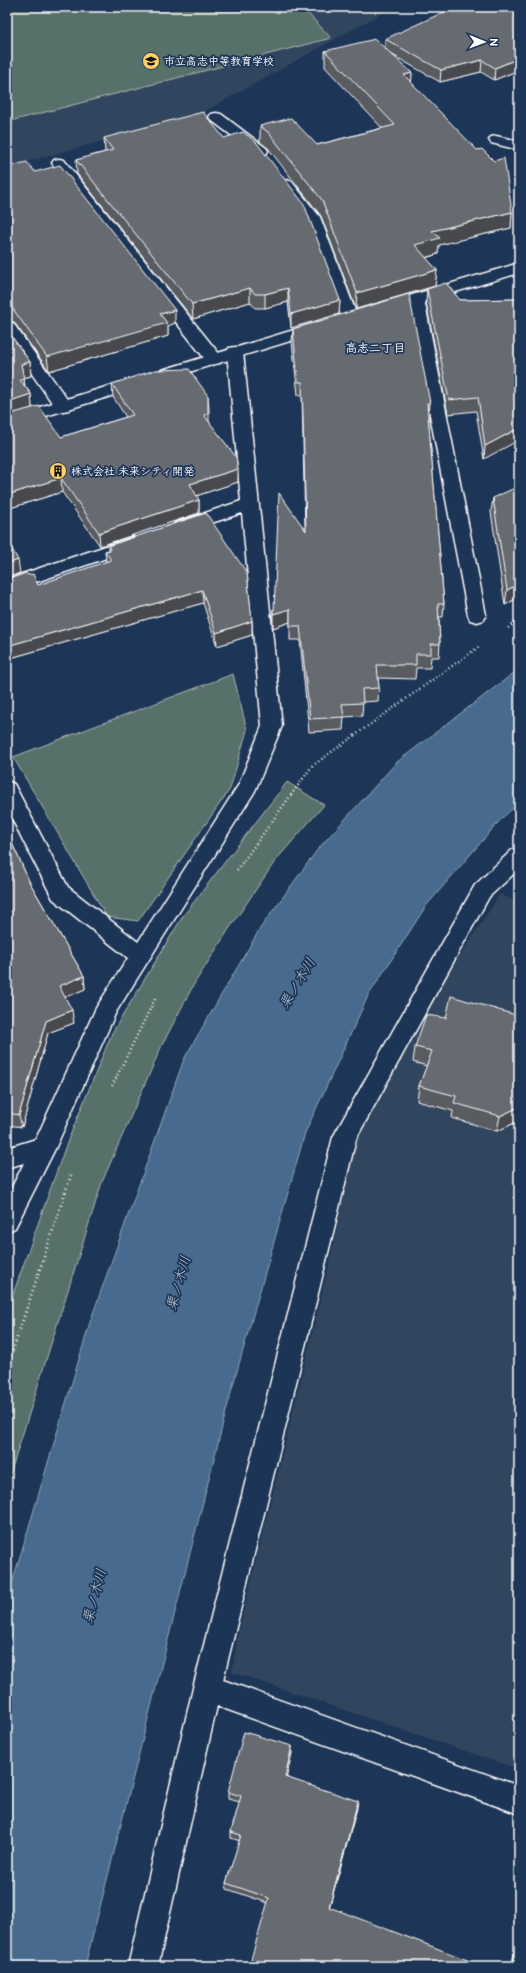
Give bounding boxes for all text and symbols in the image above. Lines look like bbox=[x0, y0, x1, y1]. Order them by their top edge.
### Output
north arrow bbox=[464, 22, 504, 62]
text: N bbox=[487, 38, 500, 46]
school or university icon: 市立高志中等教育学校 bbox=[141, 51, 161, 71]
place label: 市立高志中等教育学校 bbox=[164, 55, 274, 68]
district label: 高志二丁目 bbox=[345, 341, 405, 356]
building icon: 株式会社 未来シティ開発 bbox=[48, 461, 68, 481]
place label: 株式会社 未来シティ開発 bbox=[71, 465, 194, 478]
water label: 栗ノ木川 bbox=[276, 955, 319, 1012]
water label: 栗ノ木川 bbox=[163, 1254, 194, 1312]
water label: 栗ノ木川 bbox=[79, 1567, 110, 1625]

